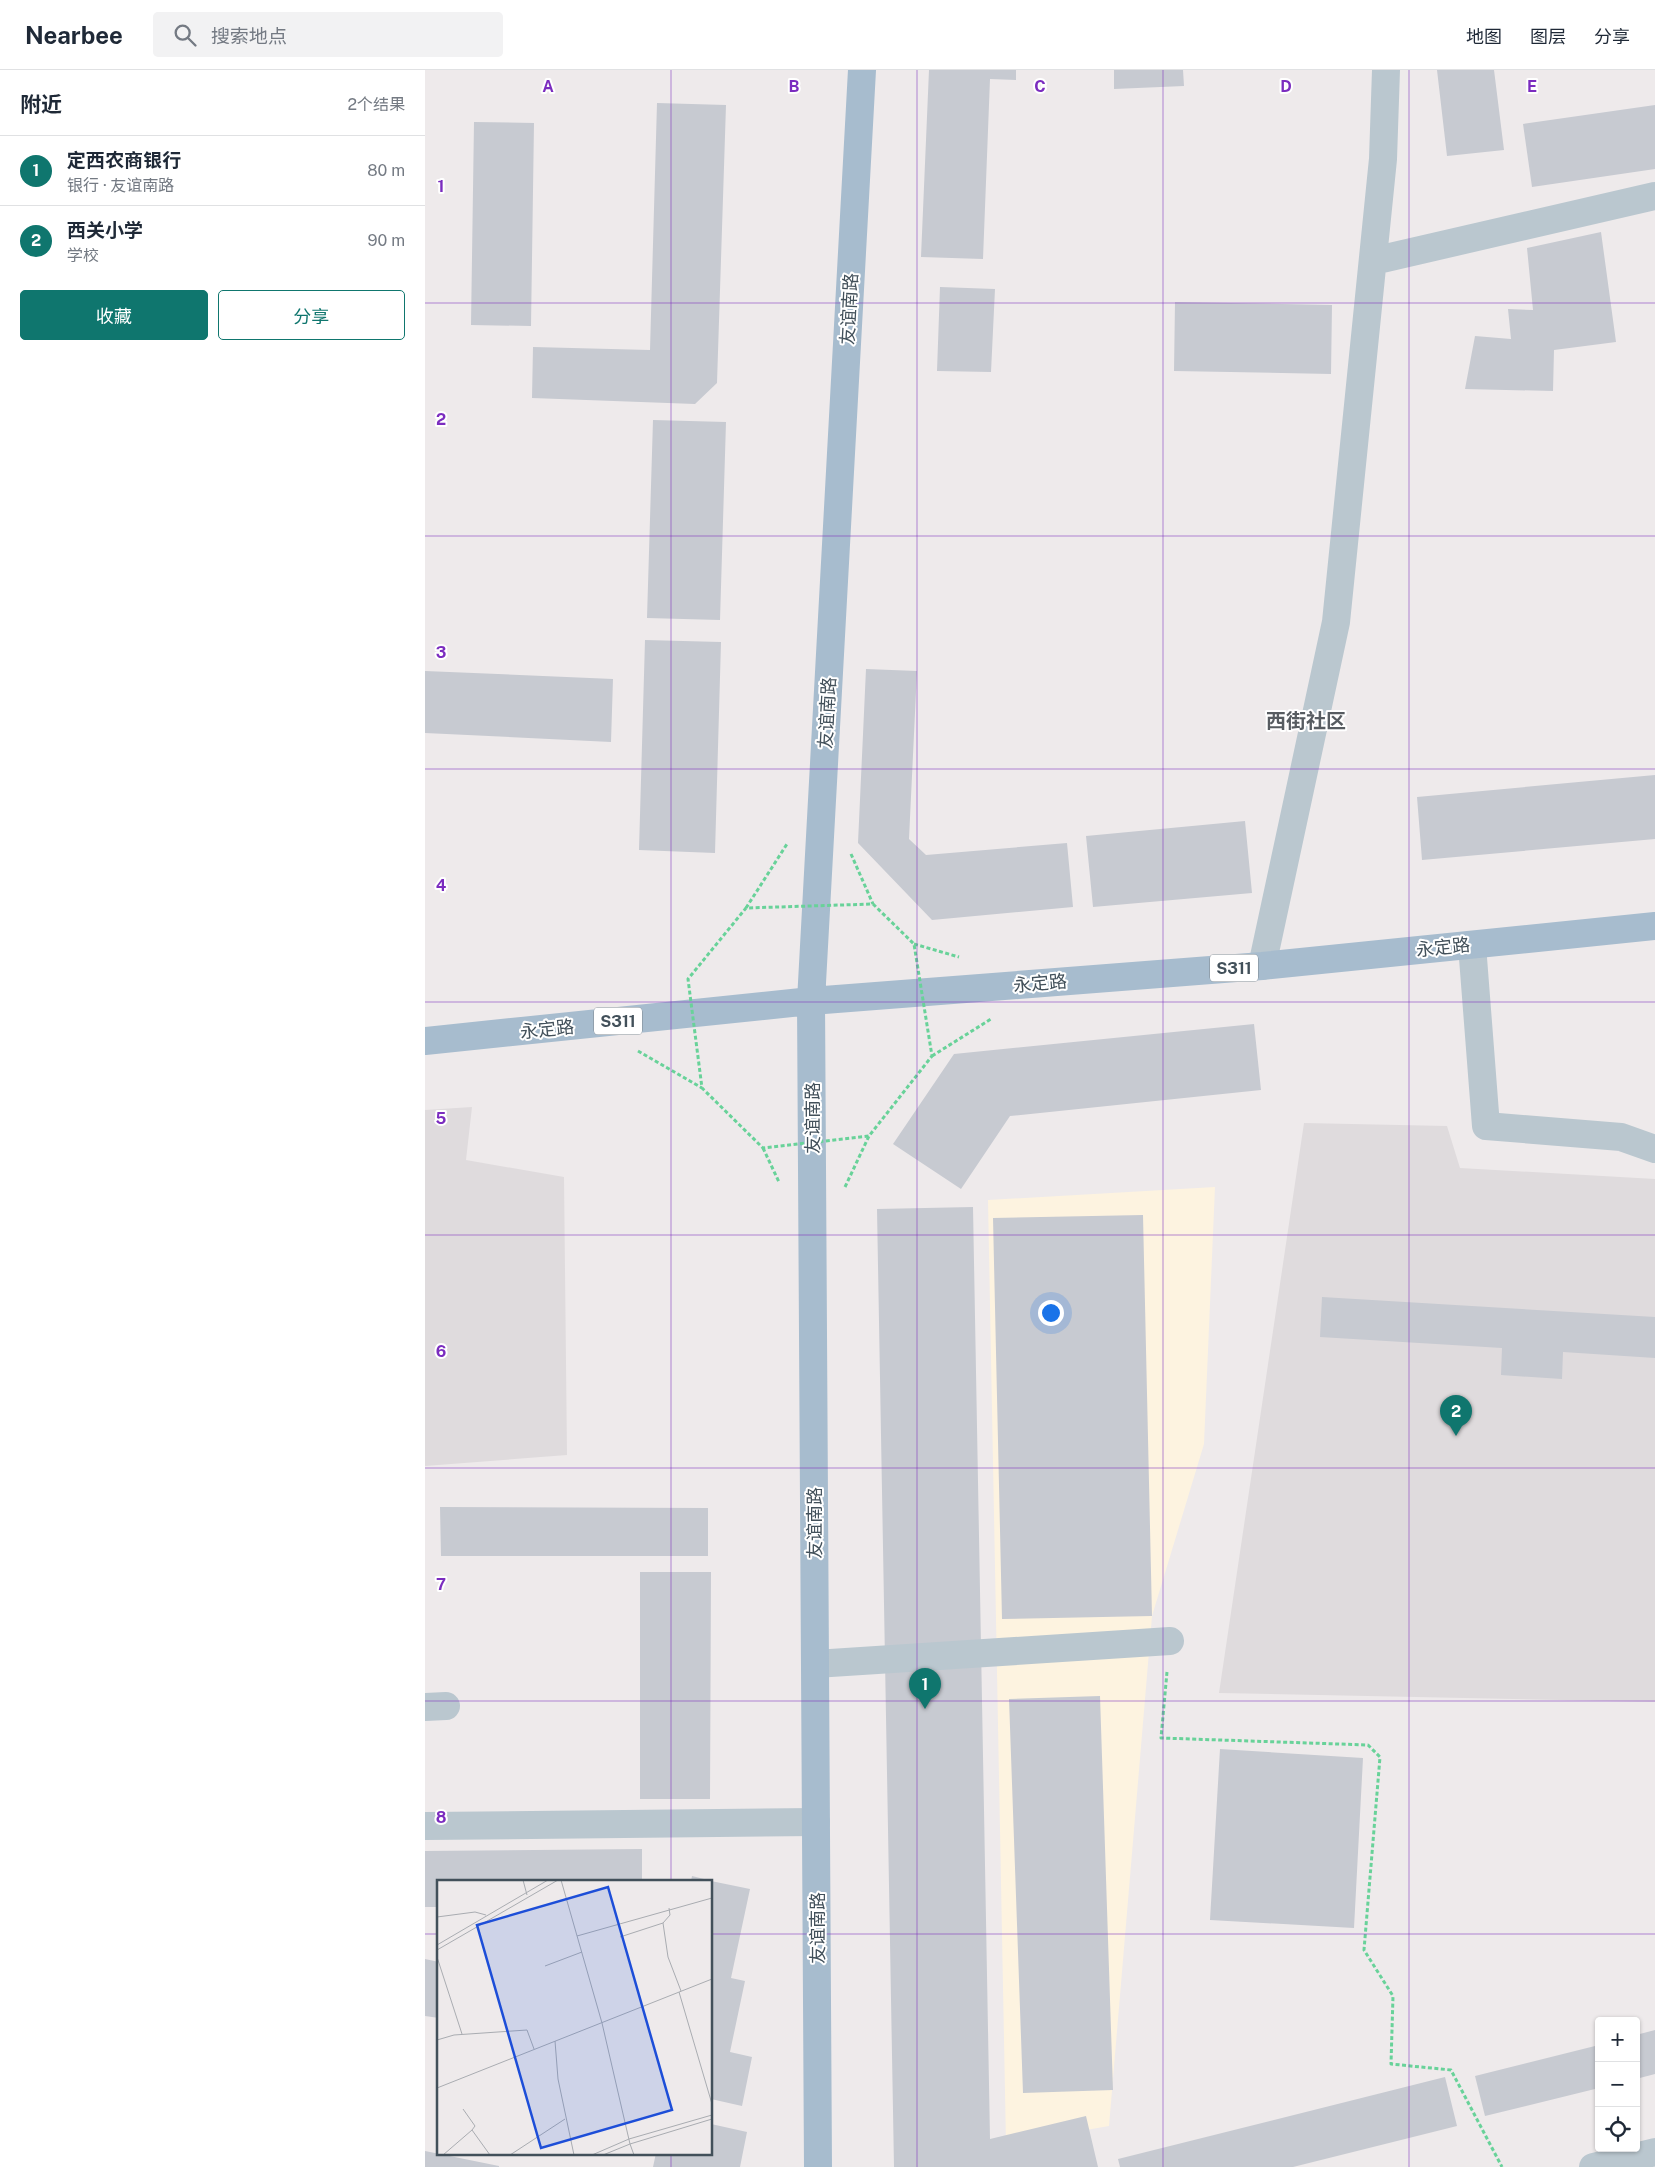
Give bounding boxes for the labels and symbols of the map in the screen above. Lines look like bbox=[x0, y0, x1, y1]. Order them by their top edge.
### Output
text: A bbox=[542, 77, 554, 96]
text: B bbox=[789, 77, 800, 96]
text: C bbox=[1034, 77, 1046, 96]
text: D bbox=[1280, 77, 1292, 96]
text: E bbox=[1527, 77, 1537, 96]
text: 1 bbox=[438, 177, 444, 196]
street label: 友谊南路 bbox=[837, 272, 861, 346]
text: 2 bbox=[436, 410, 446, 429]
text: 3 bbox=[436, 643, 446, 662]
street label: 友谊南路 bbox=[815, 676, 839, 750]
district label: 西街社区 bbox=[1266, 709, 1346, 733]
text: 4 bbox=[436, 876, 447, 895]
street label: 永定路 bbox=[1415, 934, 1471, 960]
road number: S311 bbox=[1210, 954, 1258, 981]
street label: 永定路 bbox=[1012, 970, 1068, 996]
road number: S311 bbox=[594, 1008, 642, 1034]
street label: 永定路 bbox=[519, 1016, 575, 1042]
street label: 友谊南路 bbox=[802, 1082, 823, 1154]
text: 5 bbox=[436, 1109, 447, 1128]
your location bbox=[1038, 1300, 1064, 1326]
text: 6 bbox=[436, 1342, 446, 1361]
pin: 2 bbox=[1440, 1395, 1472, 1436]
street label: 友谊南路 bbox=[804, 1487, 825, 1559]
text: 7 bbox=[436, 1575, 446, 1594]
pin: 1 bbox=[909, 1668, 941, 1709]
text: 8 bbox=[436, 1808, 447, 1827]
inset map bbox=[437, 1880, 713, 2154]
street label: 友谊南路 bbox=[807, 1892, 828, 1964]

